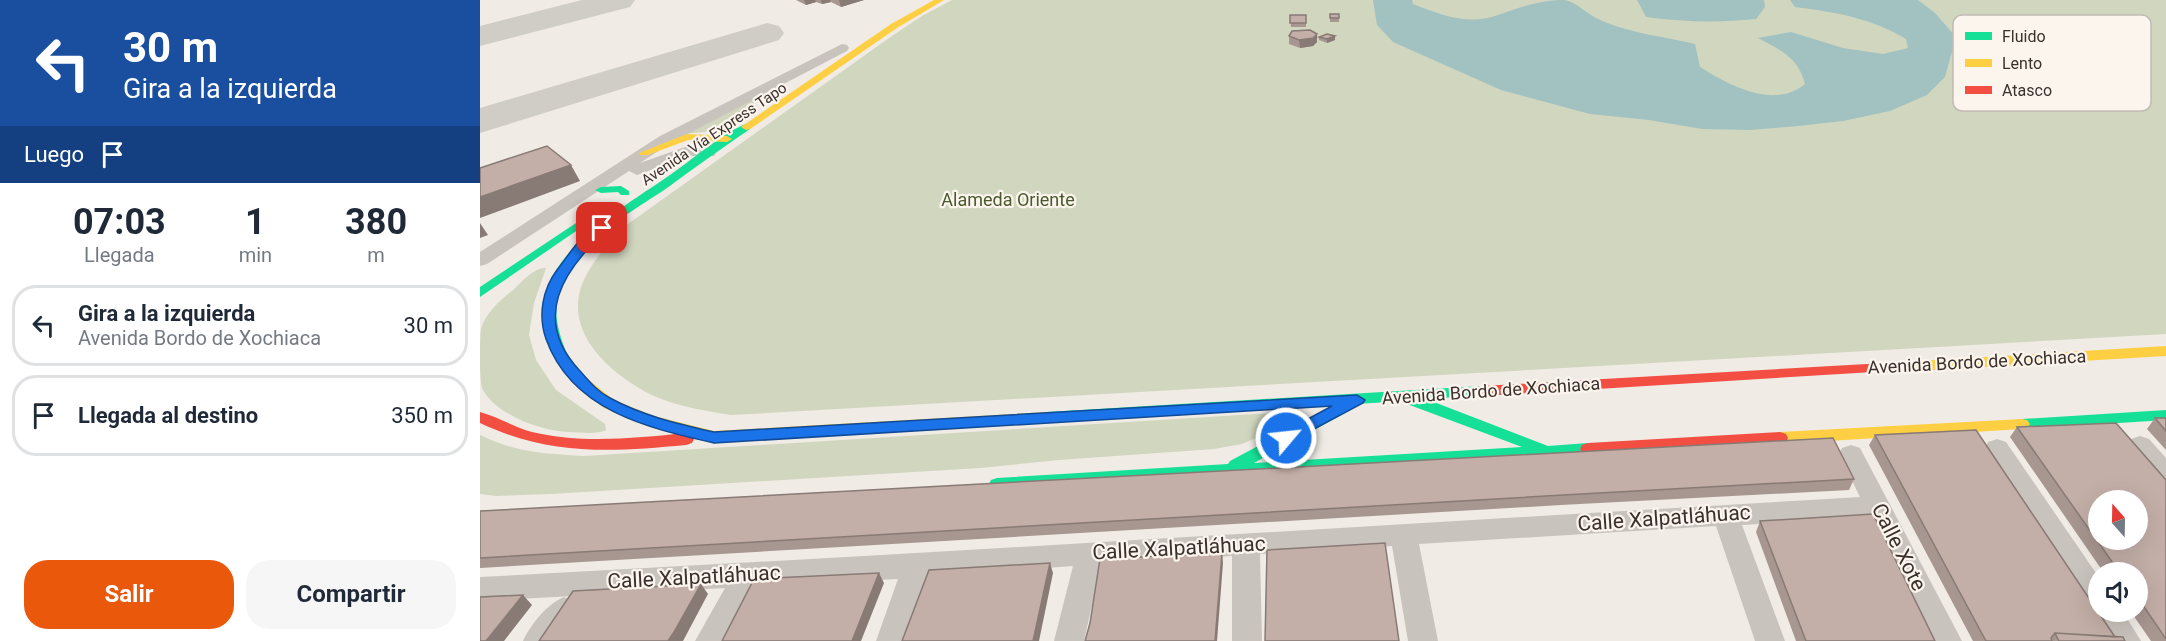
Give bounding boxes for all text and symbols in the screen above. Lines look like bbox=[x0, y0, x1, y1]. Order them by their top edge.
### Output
legend bbox=[1953, 15, 2151, 111]
text: 30 m bbox=[123, 23, 218, 72]
icon: left bbox=[24, 24, 102, 102]
text: Fluido bbox=[2002, 27, 2046, 46]
text: Lento bbox=[2002, 54, 2042, 73]
text: Gira a la izquierda bbox=[123, 73, 337, 105]
street label: Avenida Vía Express Tapo bbox=[638, 79, 790, 189]
text: Atasco bbox=[2002, 81, 2052, 100]
icon: arrive bbox=[96, 138, 129, 171]
text: Luego bbox=[24, 142, 84, 167]
park label: Alameda Oriente bbox=[941, 189, 1075, 210]
text: 07:03 bbox=[73, 201, 166, 243]
text: 1 bbox=[245, 201, 266, 243]
text: 380 bbox=[345, 201, 407, 243]
pin bbox=[576, 202, 627, 253]
icon: arrive bbox=[585, 211, 618, 244]
text: Llegada bbox=[84, 243, 155, 267]
text: min bbox=[239, 243, 272, 267]
text: m bbox=[367, 243, 385, 267]
text: Gira a la izquierda bbox=[78, 301, 255, 326]
icon: left bbox=[27, 309, 60, 342]
text: 30 m bbox=[404, 313, 453, 338]
text: Avenida Bordo de Xochiaca bbox=[78, 326, 321, 350]
street label: Avenida Bordo de Xochiaca bbox=[1867, 345, 2087, 378]
street label: Avenida Bordo de Xochiaca bbox=[1381, 372, 1601, 409]
icon: arrive bbox=[27, 399, 60, 432]
text: Llegada al destino bbox=[78, 403, 258, 428]
text: 350 m bbox=[391, 403, 453, 428]
position arrow bbox=[1254, 406, 1318, 470]
north arrow bbox=[2088, 490, 2148, 550]
map controls bbox=[2088, 490, 2148, 622]
street label: Calle Xote bbox=[1867, 499, 1931, 595]
street label: Calle Xalpatláhuac bbox=[1577, 500, 1751, 536]
street label: Calle Xalpatláhuac bbox=[1092, 531, 1266, 565]
button: Salir bbox=[24, 560, 234, 629]
button: Compartir bbox=[246, 560, 456, 629]
street label: Calle Xalpatláhuac bbox=[607, 560, 781, 594]
button: sound bbox=[2088, 562, 2148, 622]

